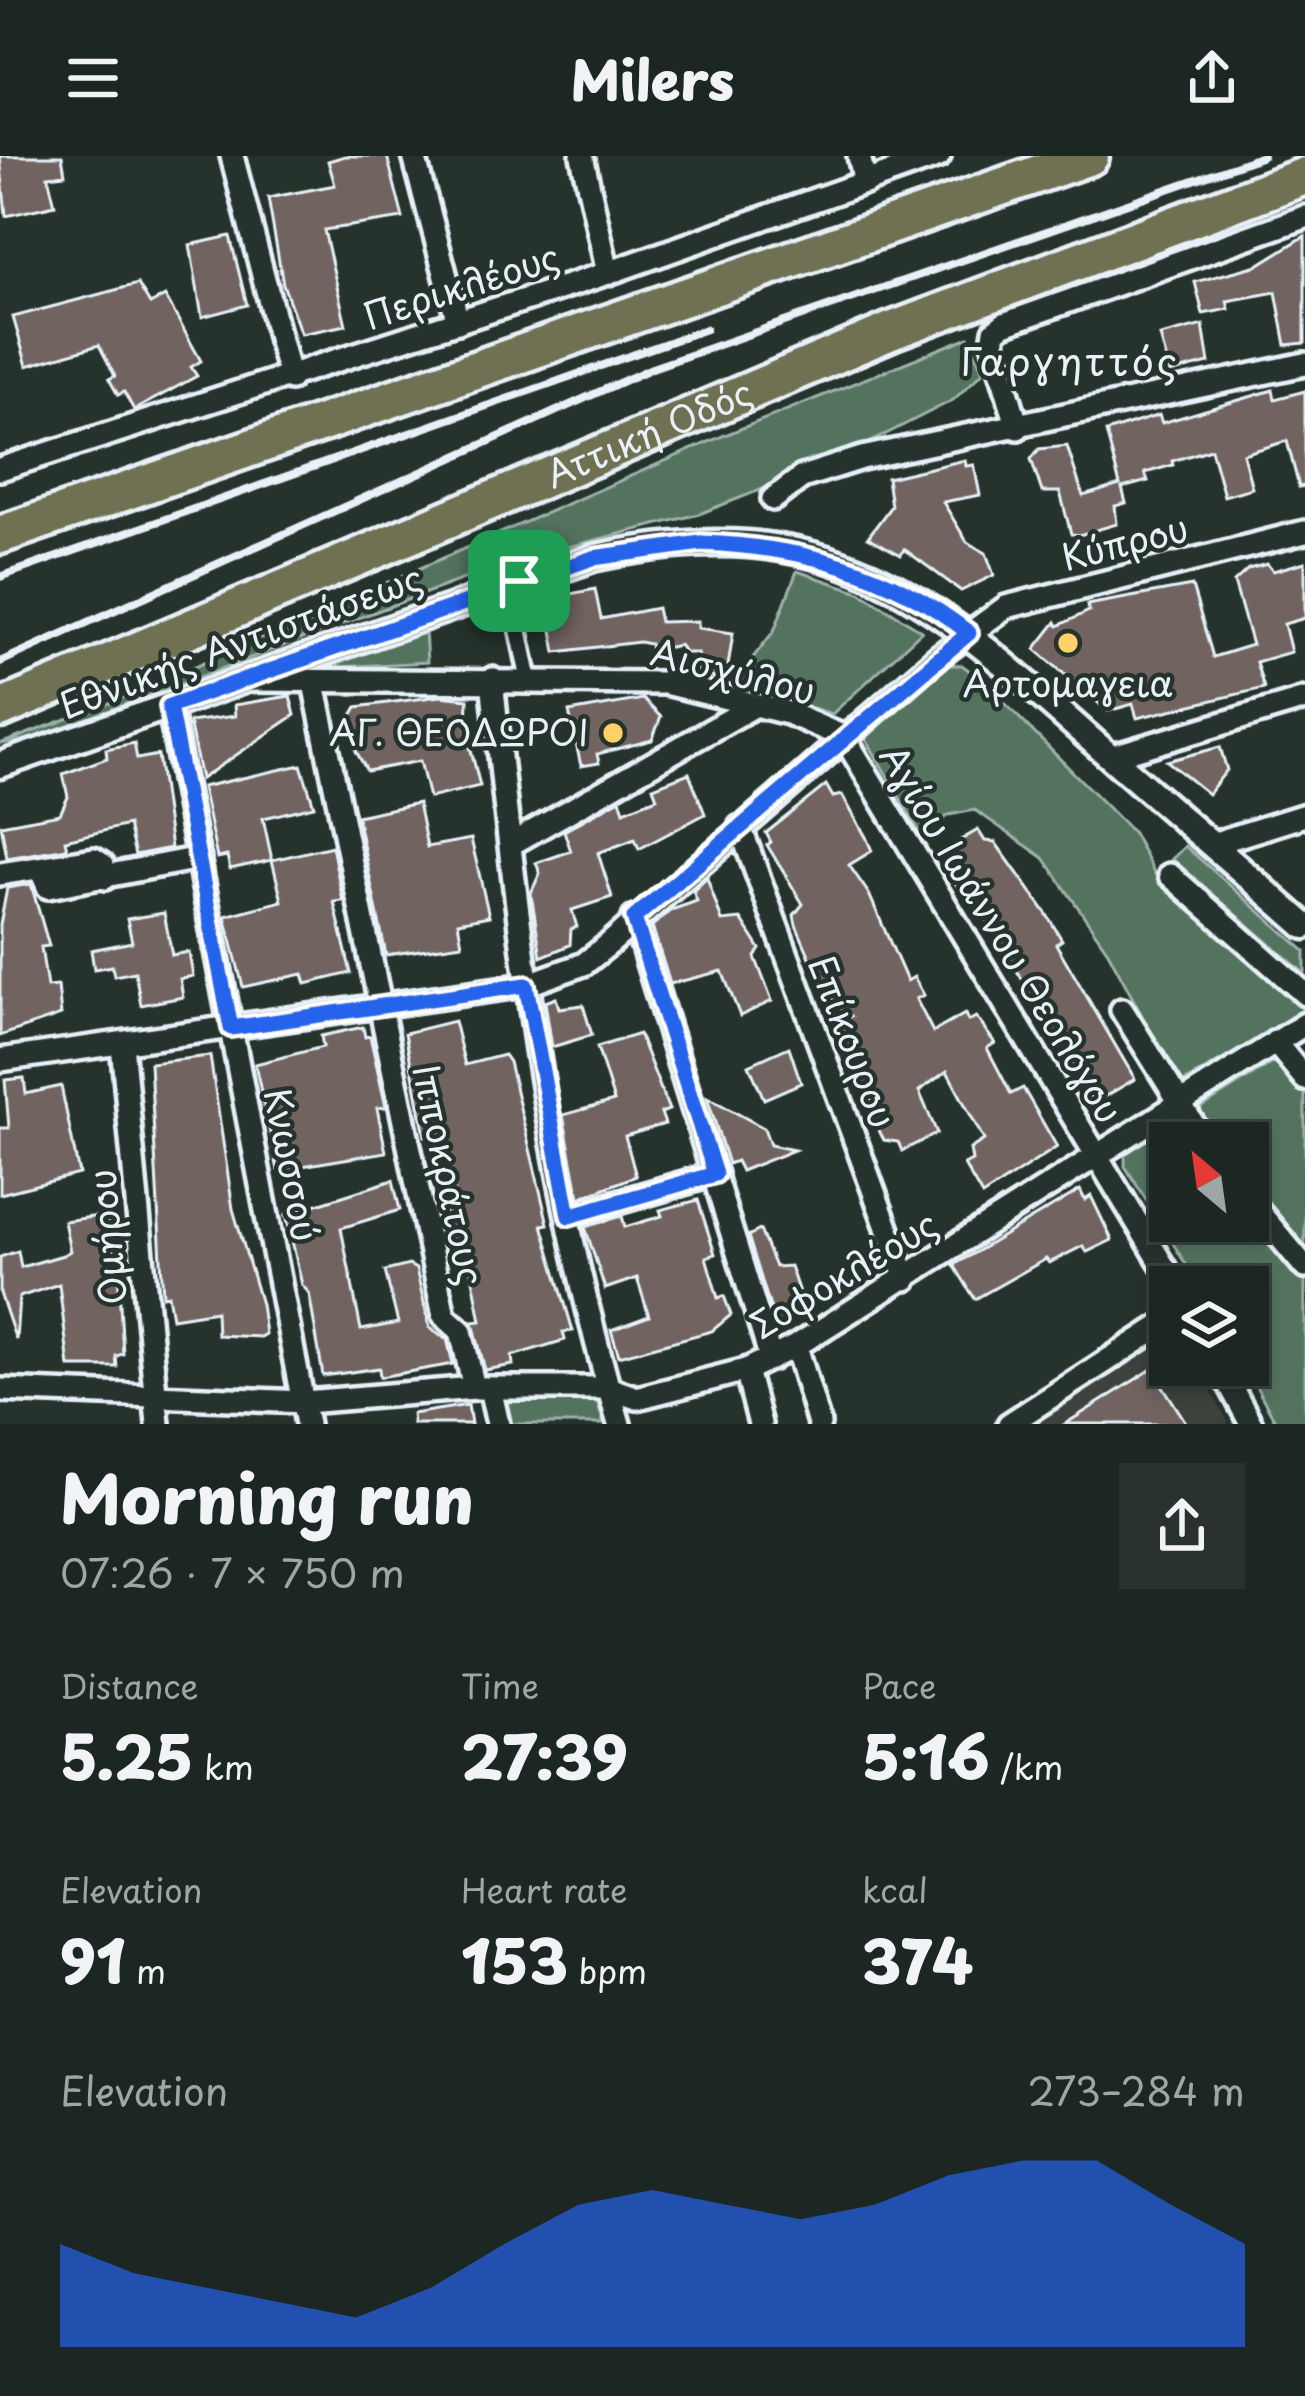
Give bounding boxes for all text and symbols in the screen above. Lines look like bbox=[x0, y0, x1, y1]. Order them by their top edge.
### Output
text: Milers bbox=[571, 38, 734, 119]
icon: menu bbox=[60, 45, 126, 111]
icon: share bbox=[1179, 45, 1245, 111]
street label: Περικλέους bbox=[355, 228, 565, 342]
district label: Γαργηττός bbox=[960, 330, 1180, 389]
street label: Αττική Οδός bbox=[536, 364, 760, 500]
street label: Κύπρου bbox=[1056, 499, 1193, 583]
pin bbox=[468, 530, 570, 632]
icon: arrive bbox=[486, 548, 552, 614]
street label: Εθνικής Αντιστάσεως bbox=[51, 549, 429, 731]
street label: Αισχύλου bbox=[646, 624, 821, 717]
marker: Αρτομαγεια bbox=[1055, 630, 1081, 656]
place label: Αρτομαγεια bbox=[963, 655, 1173, 709]
place label: ΑΓ. ΘΕΟΔΩΡΟΙ bbox=[329, 704, 589, 758]
marker: ΑΓ. ΘΕΟΔΩΡΟΙ bbox=[600, 720, 626, 746]
street label: Αγίου Ιωάννου Θεολόγου bbox=[868, 733, 1137, 1133]
street label: Επίκουρου bbox=[796, 947, 911, 1135]
street label: Ιπποκράτους bbox=[400, 1059, 500, 1290]
street label: Κνωσσού bbox=[252, 1084, 334, 1246]
north arrow bbox=[1149, 1122, 1269, 1242]
map controls bbox=[1149, 1122, 1269, 1386]
street label: Ομήρου bbox=[73, 1167, 139, 1307]
street label: Σοφοκλέους bbox=[739, 1196, 947, 1351]
button: layers bbox=[1149, 1266, 1269, 1386]
text: Morning run bbox=[60, 1447, 474, 1546]
button: share bbox=[1119, 1463, 1245, 1589]
text: 07:26 · 7 × 750 m bbox=[60, 1542, 405, 1601]
text: Distance bbox=[60, 1660, 198, 1710]
text: Time bbox=[461, 1660, 539, 1710]
text: Pace bbox=[862, 1660, 936, 1710]
text: 5.25 bbox=[60, 1710, 193, 1800]
text: 27:39 bbox=[461, 1710, 628, 1800]
text: 5:16 bbox=[862, 1710, 990, 1800]
text: km bbox=[193, 1741, 254, 1791]
text: /km bbox=[990, 1741, 1063, 1791]
text: Elevation bbox=[60, 1864, 202, 1914]
text: Heart rate bbox=[461, 1864, 628, 1914]
text: kcal bbox=[862, 1864, 928, 1914]
text: 91 bbox=[60, 1914, 125, 2004]
text: 153 bbox=[461, 1914, 568, 2004]
text: 374 bbox=[862, 1914, 973, 2004]
text: m bbox=[125, 1945, 166, 1995]
text: bpm bbox=[568, 1945, 647, 1995]
text: Elevation bbox=[60, 2060, 228, 2119]
text: 273–284 m bbox=[1027, 2060, 1245, 2119]

